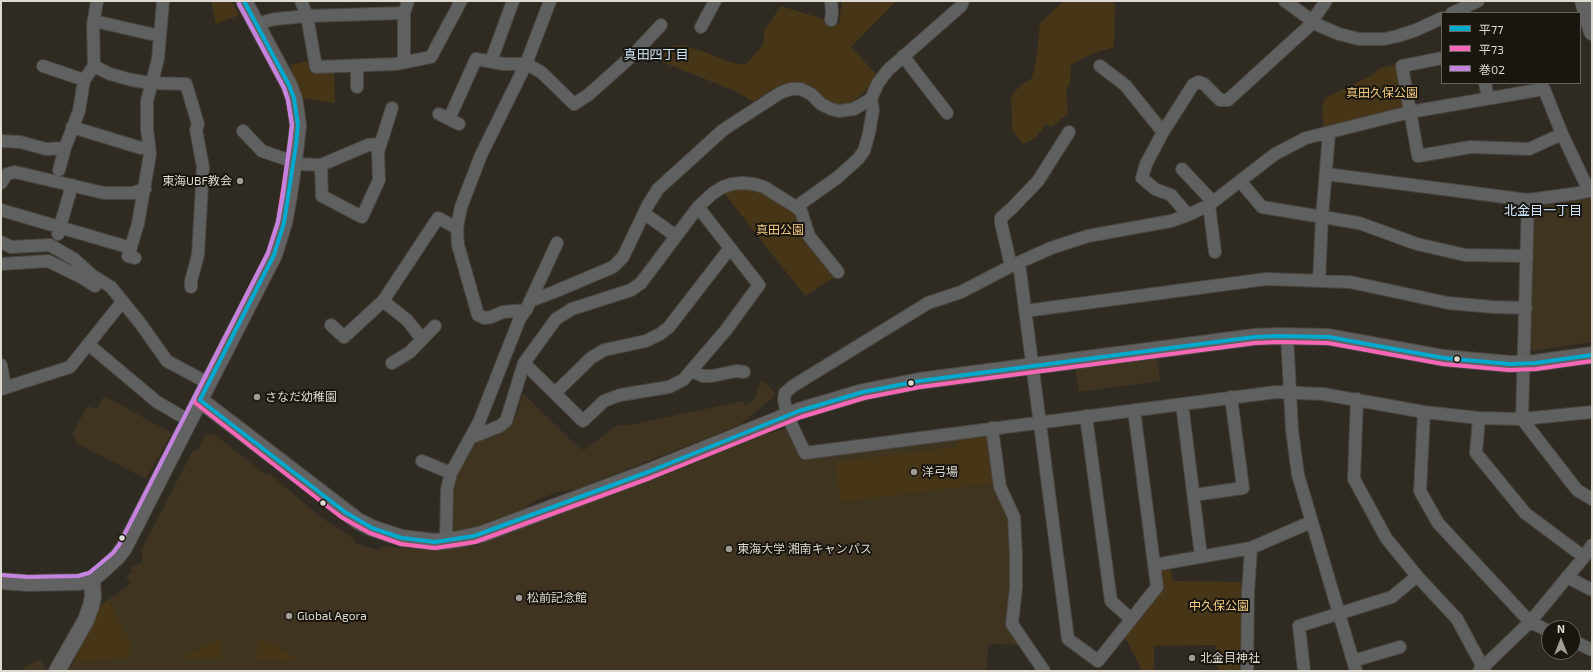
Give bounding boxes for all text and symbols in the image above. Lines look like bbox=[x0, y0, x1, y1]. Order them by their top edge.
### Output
legend bbox=[1441, 12, 1581, 84]
text: 平77 bbox=[1479, 22, 1503, 36]
text: 平73 bbox=[1479, 42, 1504, 56]
district label: 真田四丁目 bbox=[624, 47, 688, 63]
text: 巻02 bbox=[1479, 62, 1505, 76]
park label: 真田久保公園 bbox=[1346, 86, 1418, 100]
place label: 東海UBF教会 bbox=[162, 174, 232, 188]
marker: 東海UBF教会 bbox=[235, 176, 245, 186]
district label: 北金目一丁目 bbox=[1504, 203, 1582, 219]
park label: 真田公園 bbox=[756, 223, 804, 237]
unlabelled marker bbox=[1452, 354, 1462, 364]
unlabelled marker bbox=[906, 378, 916, 388]
place label: さなだ幼稚園 bbox=[265, 390, 337, 404]
marker: さなだ幼稚園 bbox=[252, 392, 262, 402]
place label: 洋弓場 bbox=[922, 465, 958, 479]
marker: 洋弓場 bbox=[909, 467, 919, 477]
unlabelled marker bbox=[318, 498, 328, 508]
unlabelled marker bbox=[117, 533, 127, 543]
place label: 東海大学 湘南キャンパス bbox=[737, 542, 872, 556]
marker: 東海大学 湘南キャンパス bbox=[724, 544, 734, 554]
place label: 松前記念館 bbox=[527, 591, 587, 605]
marker: 松前記念館 bbox=[514, 593, 524, 603]
park label: 中久保公園 bbox=[1189, 599, 1249, 613]
place label: Global Agora bbox=[297, 609, 367, 623]
marker: Global Agora bbox=[284, 611, 294, 621]
north arrow bbox=[1541, 620, 1581, 660]
text: N bbox=[1557, 622, 1565, 635]
place label: 北金目神社 bbox=[1200, 651, 1260, 665]
marker: 北金目神社 bbox=[1187, 653, 1197, 663]

